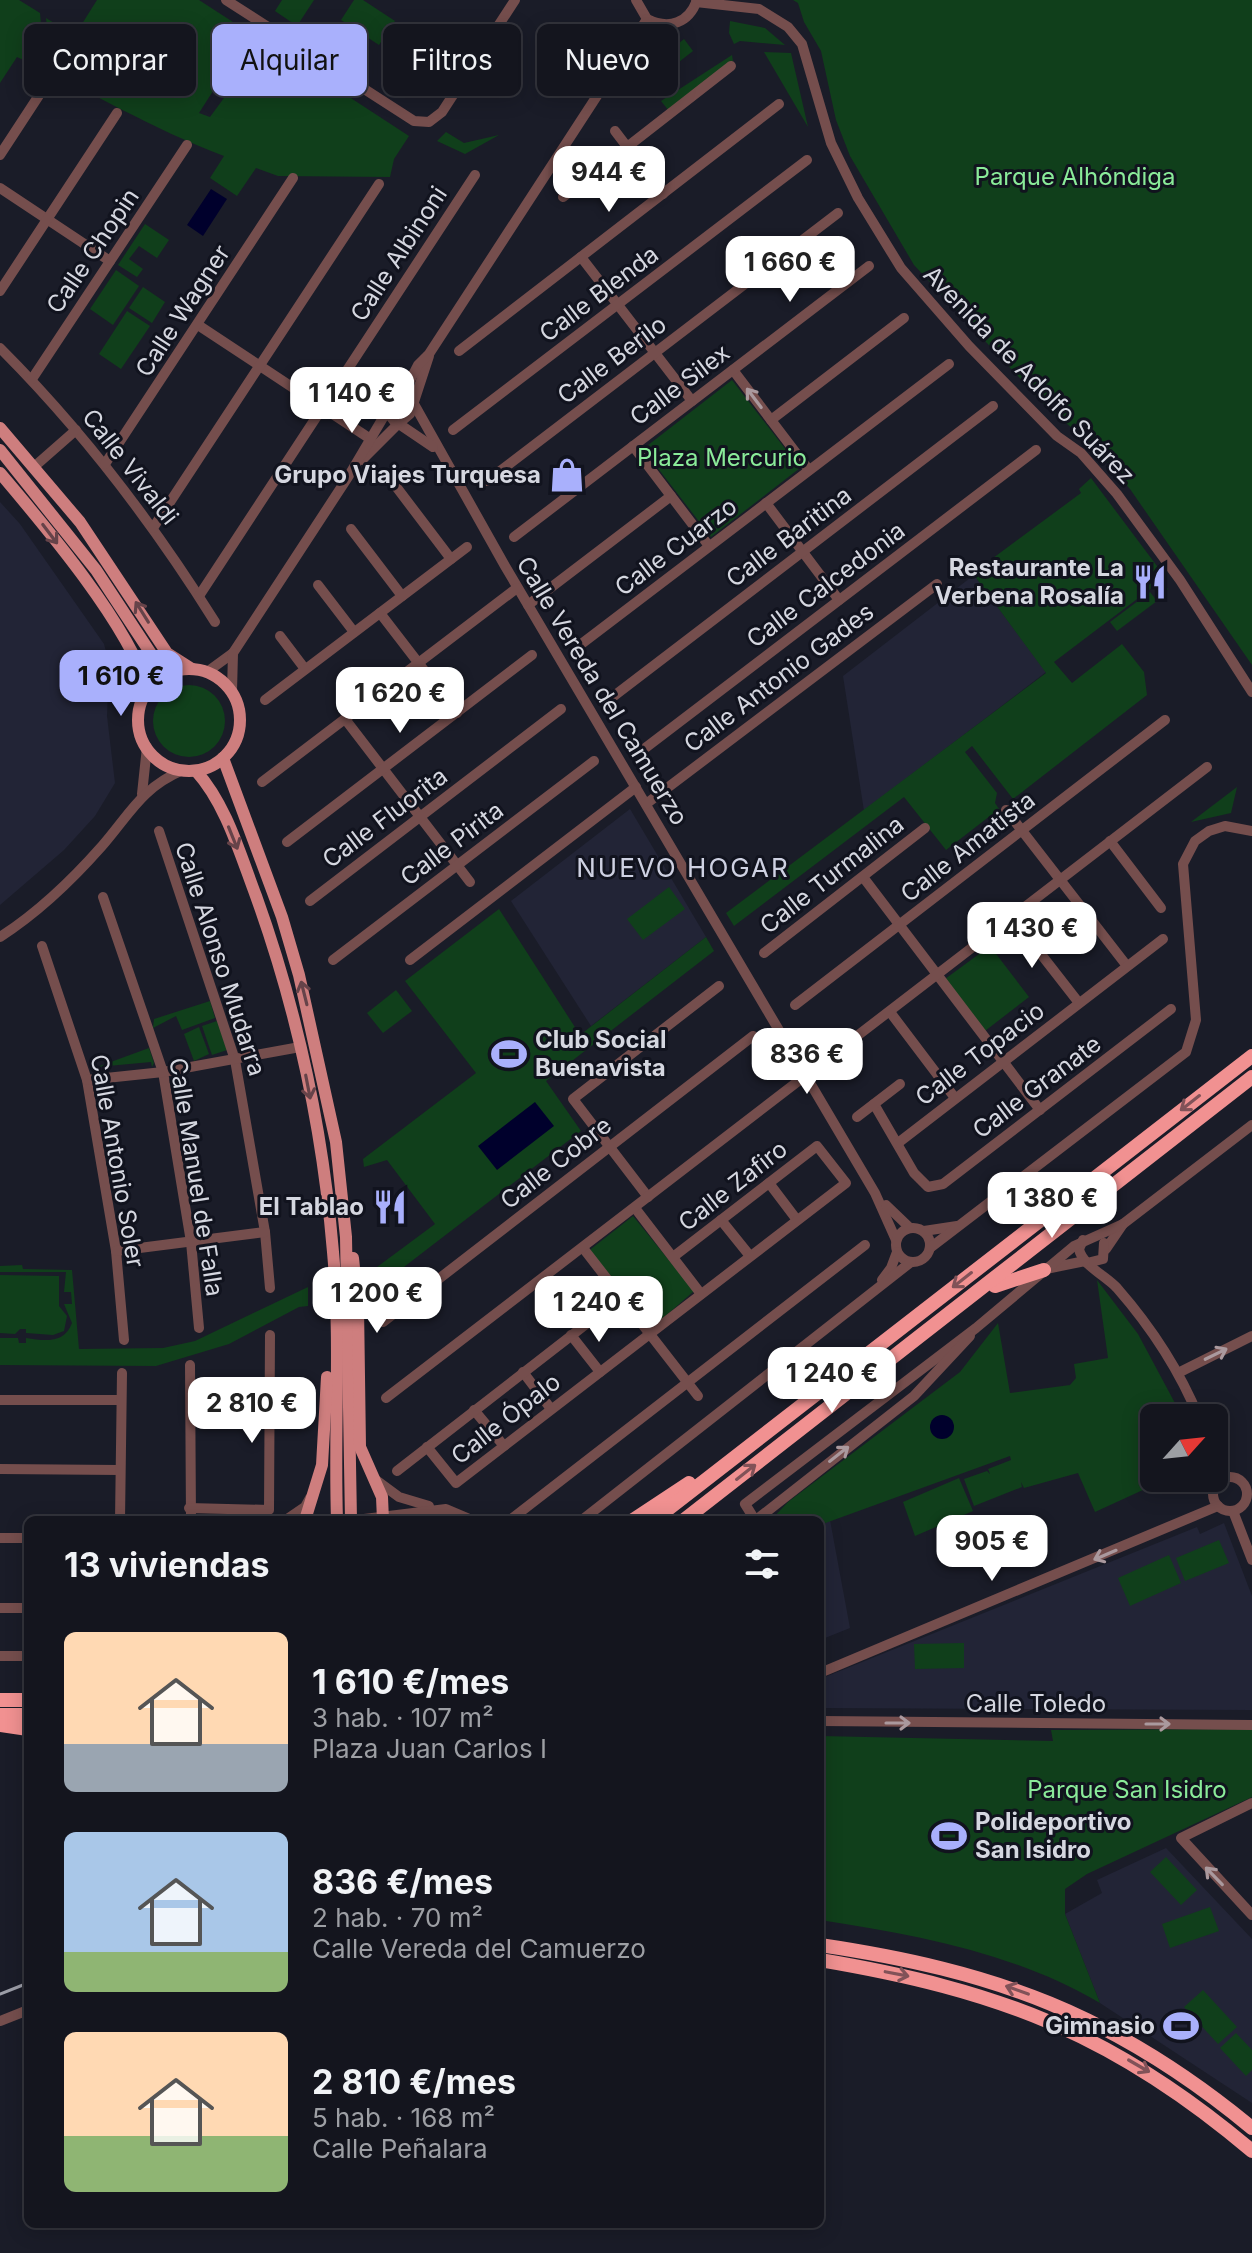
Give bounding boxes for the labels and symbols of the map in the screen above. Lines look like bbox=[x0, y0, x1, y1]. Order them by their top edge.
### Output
pin: 944 € bbox=[553, 146, 665, 214]
park label: Parque Alhóndiga bbox=[975, 162, 1175, 191]
street label: Calle Albinoni bbox=[344, 181, 453, 327]
street label: Calle Chopin bbox=[40, 183, 145, 319]
pin: 1 660 € bbox=[716, 236, 864, 304]
street label: Calle Wagner bbox=[129, 239, 236, 382]
street label: Calle Blenda bbox=[534, 240, 664, 348]
street label: Avenida de Adolfo Suárez bbox=[918, 260, 1141, 490]
street label: Calle Berilo bbox=[552, 309, 672, 410]
street label: Calle Silex bbox=[624, 338, 735, 431]
pin: 1 140 € bbox=[278, 367, 426, 435]
one-way arrow bbox=[745, 388, 762, 409]
street label: Calle Vivaldi bbox=[76, 403, 185, 530]
park label: Plaza Mercurio bbox=[637, 443, 807, 472]
shop icon: Grupo Viajes Turquesa bbox=[548, 456, 586, 494]
place label: Grupo Viajes Turquesa bbox=[274, 460, 541, 489]
street label: Calle Baritina bbox=[720, 480, 857, 593]
street label: Calle Cuarzo bbox=[609, 491, 742, 602]
street label: Calle Calcedonia bbox=[741, 516, 910, 653]
one-way arrow bbox=[41, 523, 58, 544]
street label: Calle Vereda del Camuerzo bbox=[511, 551, 694, 830]
place label: Restaurante La Verbena Rosalía bbox=[935, 553, 1124, 610]
restaurant icon: Restaurante La Verbena Rosalía bbox=[1131, 563, 1169, 601]
street label: Calle Antonio Gades bbox=[678, 597, 879, 758]
one-way arrow bbox=[133, 601, 149, 624]
pin: 1 610 € bbox=[47, 650, 195, 718]
pin: 1 620 € bbox=[326, 667, 474, 735]
street label: Calle Fluorita bbox=[317, 761, 453, 874]
street label: Calle Amatista bbox=[895, 785, 1041, 908]
street label: Calle Pirita bbox=[395, 796, 509, 892]
street label: Calle Turmalina bbox=[754, 809, 909, 940]
one-way arrow bbox=[227, 826, 242, 850]
street label: Calle Alonso Mudarra bbox=[169, 838, 272, 1079]
district label: NUEVO HOGAR bbox=[576, 852, 790, 883]
pin: 1 430 € bbox=[958, 902, 1106, 970]
one-way arrow bbox=[295, 980, 310, 1006]
street label: Calle Topacio bbox=[910, 996, 1050, 1111]
place label: Club Social Buenavista bbox=[535, 1025, 667, 1082]
pin: 836 € bbox=[751, 1028, 863, 1096]
street label: Calle Granate bbox=[967, 1029, 1107, 1144]
sports icon: Club Social Buenavista bbox=[490, 1035, 528, 1073]
street label: Calle Antonio Soler bbox=[84, 1052, 151, 1270]
street label: Calle Manuel de Falla bbox=[163, 1056, 230, 1298]
one-way arrow bbox=[301, 1074, 316, 1099]
one-way arrow bbox=[1180, 1095, 1201, 1112]
street label: Calle Cobre bbox=[495, 1110, 617, 1215]
street label: Calle Zafiro bbox=[673, 1134, 793, 1237]
pin: 1 380 € bbox=[978, 1172, 1126, 1240]
restaurant icon: El Tablao bbox=[371, 1188, 409, 1226]
place label: El Tablao bbox=[259, 1192, 364, 1221]
pin: 1 200 € bbox=[303, 1267, 451, 1335]
one-way arrow bbox=[952, 1271, 973, 1288]
pin: 1 240 € bbox=[525, 1276, 673, 1344]
one-way arrow bbox=[1204, 1346, 1228, 1361]
pin: 1 240 € bbox=[758, 1347, 906, 1415]
street label: Calle Ópalo bbox=[445, 1367, 566, 1470]
pin: 2 810 € bbox=[178, 1377, 326, 1445]
north arrow bbox=[1140, 1404, 1228, 1492]
one-way arrow bbox=[828, 1445, 849, 1462]
one-way arrow bbox=[735, 1464, 756, 1481]
pin: 905 € bbox=[936, 1515, 1048, 1583]
one-way arrow bbox=[1093, 1548, 1118, 1563]
street label: Calle Toledo bbox=[966, 1689, 1106, 1718]
one-way arrow bbox=[884, 1715, 911, 1731]
one-way arrow bbox=[1144, 1716, 1171, 1732]
park label: Parque San Isidro bbox=[1027, 1775, 1227, 1804]
place label: Polideportivo San Isidro bbox=[975, 1807, 1132, 1864]
sports icon: Polideportivo San Isidro bbox=[930, 1817, 968, 1855]
one-way arrow bbox=[1205, 1866, 1224, 1886]
one-way arrow bbox=[883, 1968, 909, 1983]
one-way arrow bbox=[1005, 1982, 1030, 1996]
sports icon: Gimnasio bbox=[1162, 2007, 1200, 2045]
place label: Gimnasio bbox=[1045, 2011, 1155, 2040]
one-way arrow bbox=[1126, 2059, 1150, 2074]

